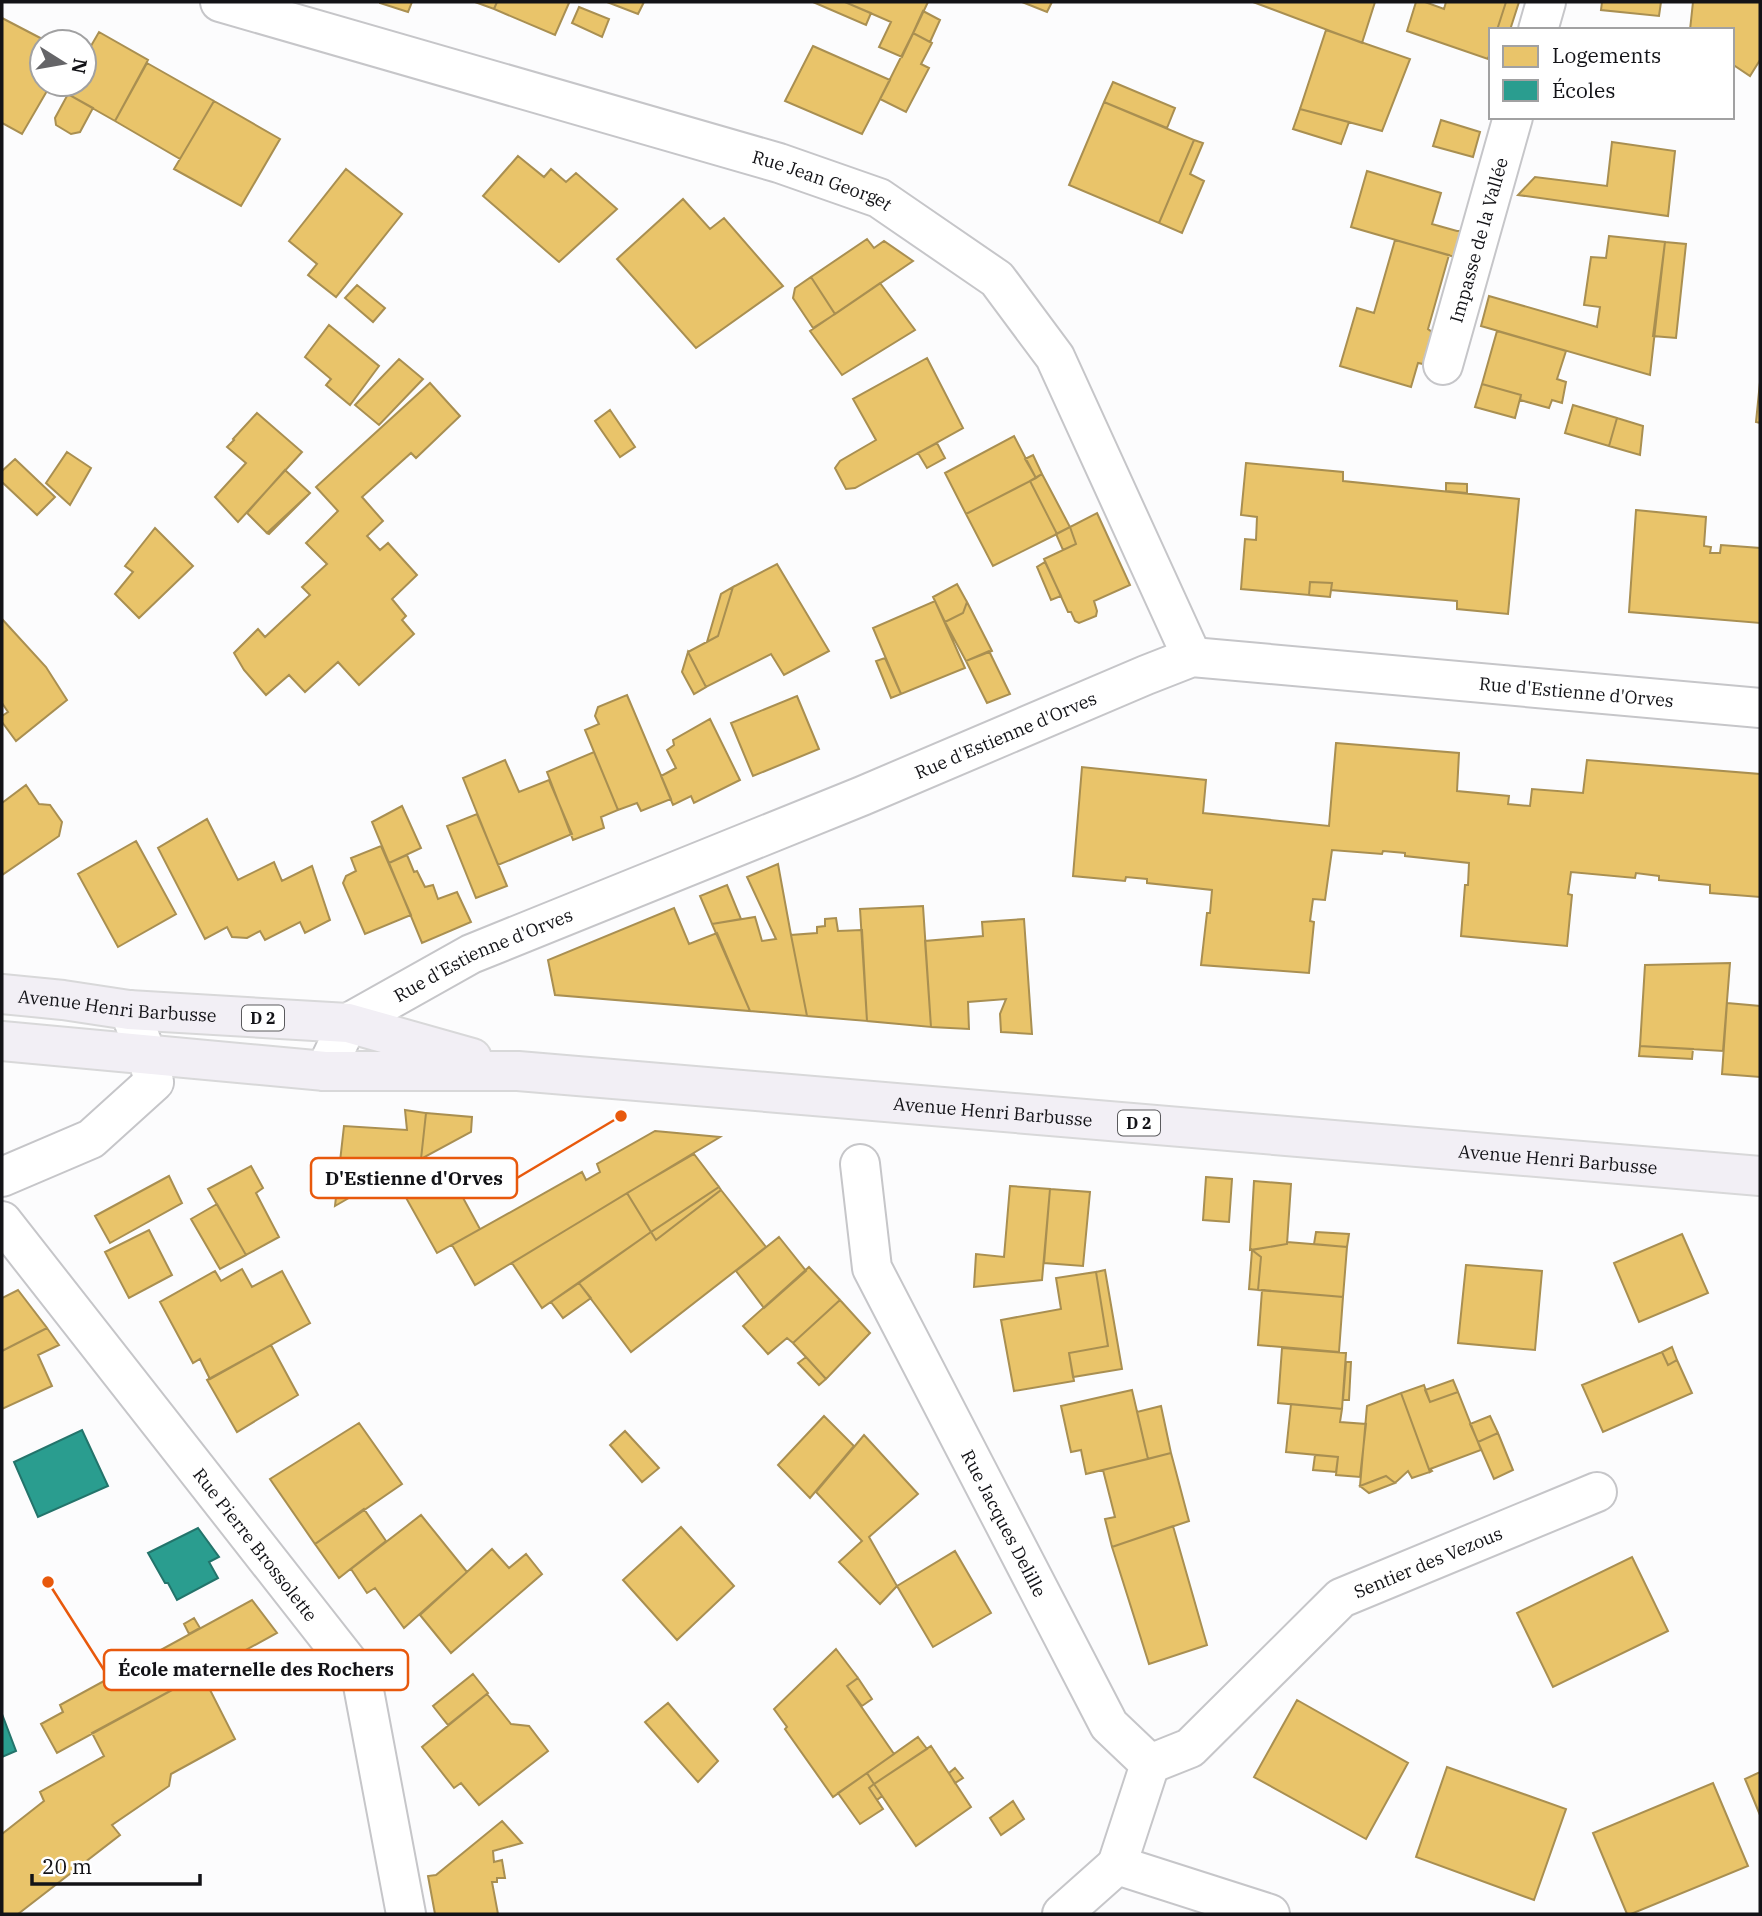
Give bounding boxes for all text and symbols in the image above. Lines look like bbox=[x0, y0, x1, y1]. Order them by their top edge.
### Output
north arrow bbox=[28, 28, 98, 98]
legend bbox=[1489, 28, 1734, 119]
text: Logements bbox=[1552, 41, 1661, 69]
text: N bbox=[66, 57, 93, 76]
text: Écoles bbox=[1552, 76, 1616, 104]
street label: Rue Jean Georget bbox=[750, 144, 897, 215]
street label: Impasse de la Vallée bbox=[1444, 155, 1513, 325]
street label: Rue d'Estienne d'Orves bbox=[1478, 671, 1675, 712]
street label: Rue d'Estienne d'Orves bbox=[911, 686, 1100, 784]
street label: Rue d'Estienne d'Orves bbox=[389, 903, 576, 1007]
street label: Avenue Henri Barbusse bbox=[17, 984, 217, 1027]
road number: D 2 bbox=[242, 1006, 284, 1030]
street label: Avenue Henri Barbusse bbox=[892, 1091, 1093, 1131]
road number: D 2 bbox=[1118, 1110, 1160, 1135]
street label: Avenue Henri Barbusse bbox=[1457, 1139, 1658, 1179]
callout: D'Estienne d'Orves bbox=[311, 1158, 517, 1198]
text: D'Estienne d'Orves bbox=[325, 1166, 503, 1190]
street label: Rue Jacques Delille bbox=[957, 1446, 1052, 1601]
street label: Rue Pierre Brossolette bbox=[188, 1463, 323, 1626]
street label: Sentier des Vezous bbox=[1350, 1521, 1506, 1603]
callout: École maternelle des Rochers bbox=[104, 1650, 408, 1690]
text: École maternelle des Rochers bbox=[118, 1657, 394, 1681]
scale bar bbox=[32, 1842, 200, 1886]
text: 20 m bbox=[42, 1852, 92, 1880]

